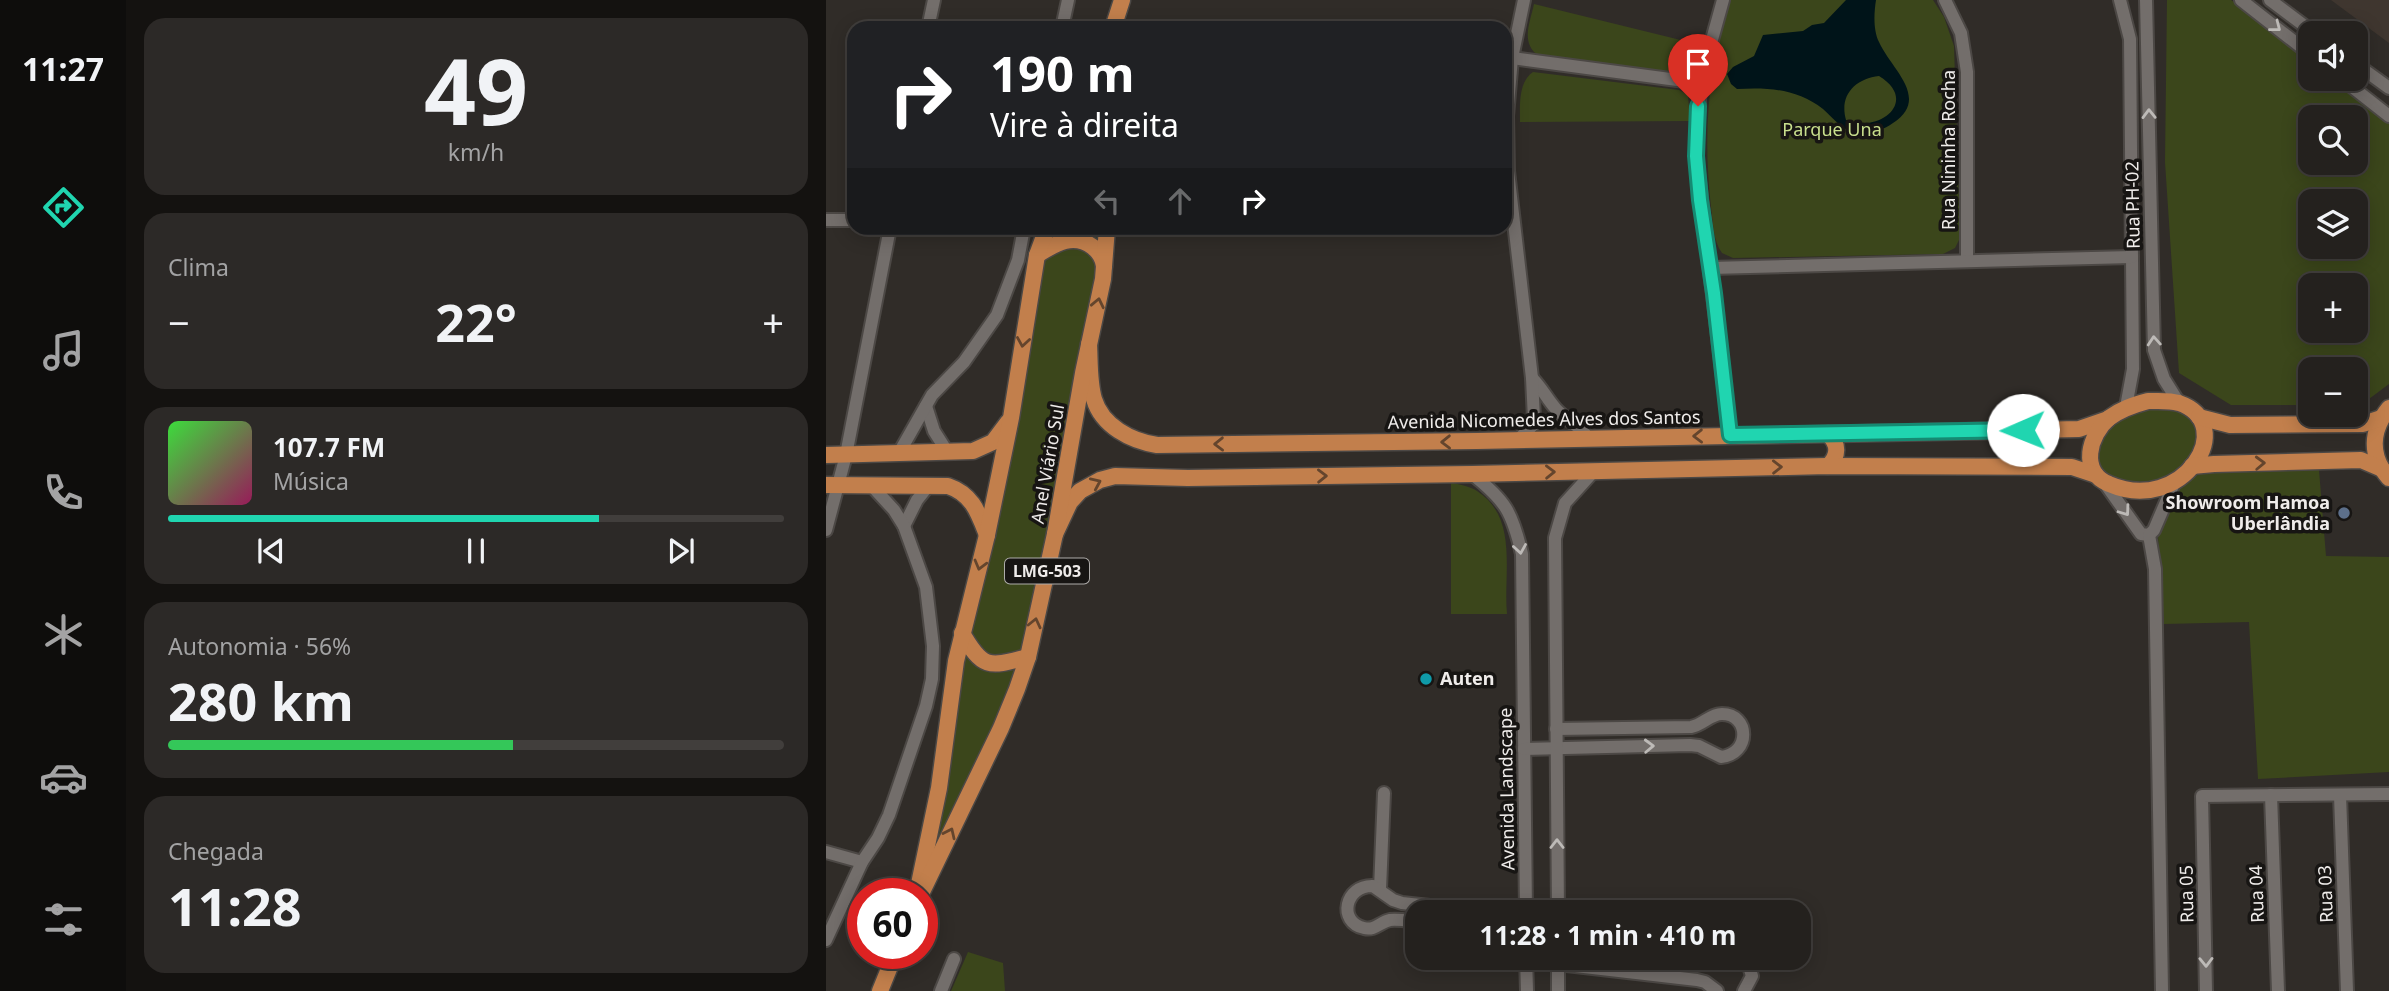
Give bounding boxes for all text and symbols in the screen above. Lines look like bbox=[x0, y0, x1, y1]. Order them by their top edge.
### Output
one-way arrow bbox=[2268, 18, 2280, 31]
map controls bbox=[2298, 21, 2368, 427]
button: sound bbox=[2298, 21, 2368, 91]
text: 49 bbox=[424, 28, 528, 152]
pin bbox=[1668, 34, 1728, 106]
text: 190 m bbox=[990, 40, 1135, 106]
icon: arrive bbox=[1679, 45, 1717, 83]
text: 11:27 bbox=[22, 47, 104, 90]
icon: right bbox=[875, 49, 966, 140]
street label: Rua Nininha Rocha bbox=[1936, 70, 1960, 230]
text: Vire à direita bbox=[990, 103, 1179, 146]
button: search bbox=[2298, 105, 2368, 175]
one-way arrow bbox=[2141, 108, 2156, 119]
park label: Parque Una bbox=[1782, 117, 1882, 141]
text: km/h bbox=[448, 136, 504, 168]
street label: Rua PH-02 bbox=[2119, 161, 2145, 249]
icon: left bbox=[1088, 182, 1126, 220]
icon: ahead bbox=[1161, 182, 1199, 220]
icon: right bbox=[1234, 182, 1272, 220]
icon: directions bbox=[39, 183, 88, 232]
button: layers bbox=[2298, 189, 2368, 259]
text: Clima bbox=[168, 251, 229, 283]
button: + bbox=[2298, 273, 2368, 343]
text: 22° bbox=[435, 286, 517, 357]
text: − bbox=[168, 296, 190, 348]
text: + bbox=[762, 296, 784, 348]
one-way arrow bbox=[1089, 297, 1104, 309]
icon: music bbox=[39, 326, 88, 375]
one-way arrow bbox=[2147, 335, 2162, 346]
one-way arrow bbox=[1016, 336, 1031, 348]
button: − bbox=[2298, 357, 2368, 427]
position arrow bbox=[1986, 393, 2060, 467]
street label: Anel Viário Sul bbox=[1025, 402, 1069, 525]
street label: Avenida Nicomedes Alves dos Santos bbox=[1387, 404, 1701, 434]
one-way arrow bbox=[1692, 428, 1703, 444]
text: 107.7 FM bbox=[273, 429, 385, 465]
one-way arrow bbox=[1441, 434, 1451, 450]
one-way arrow bbox=[1213, 436, 1224, 452]
one-way arrow bbox=[2255, 455, 2266, 470]
one-way arrow bbox=[1772, 459, 1783, 475]
one-way arrow bbox=[1545, 464, 1555, 480]
text: Música bbox=[273, 465, 349, 497]
icon: phone bbox=[39, 468, 88, 517]
one-way arrow bbox=[1317, 468, 1328, 483]
one-way arrow bbox=[1089, 477, 1101, 491]
place label: Showroom Hamoa Uberlândia bbox=[2166, 490, 2330, 535]
one-way arrow bbox=[2117, 503, 2129, 516]
marker: Showroom Hamoa Uberlândia bbox=[2336, 505, 2352, 521]
icon: previous bbox=[252, 532, 290, 570]
icon: pause bbox=[457, 532, 495, 570]
icon: next bbox=[662, 532, 700, 570]
one-way arrow bbox=[1512, 543, 1527, 555]
road number: LMG-503 bbox=[1005, 558, 1089, 584]
one-way arrow bbox=[973, 559, 988, 571]
icon: climate bbox=[39, 610, 88, 659]
one-way arrow bbox=[1027, 617, 1042, 629]
text: Autonomia · 56% bbox=[168, 630, 351, 662]
text: 280 km bbox=[168, 665, 354, 736]
place label: Auten bbox=[1440, 666, 1494, 690]
marker: Auten bbox=[1418, 671, 1434, 687]
street label: Avenida Landscape bbox=[1493, 707, 1519, 871]
one-way arrow bbox=[1644, 739, 1655, 754]
icon: car bbox=[39, 753, 88, 802]
one-way arrow bbox=[942, 827, 956, 840]
text: Chegada bbox=[168, 835, 264, 867]
one-way arrow bbox=[1549, 838, 1565, 848]
street label: Rua 05 bbox=[2173, 865, 2199, 923]
street label: Rua 04 bbox=[2243, 865, 2269, 923]
street label: Rua 03 bbox=[2312, 865, 2338, 923]
text: 11:28 bbox=[168, 870, 302, 941]
speed limit sign: 60 bbox=[847, 878, 938, 969]
icon: filters bbox=[39, 895, 88, 944]
text: 11:28 · 1 min · 410 m bbox=[1480, 917, 1736, 953]
one-way arrow bbox=[2198, 957, 2213, 968]

